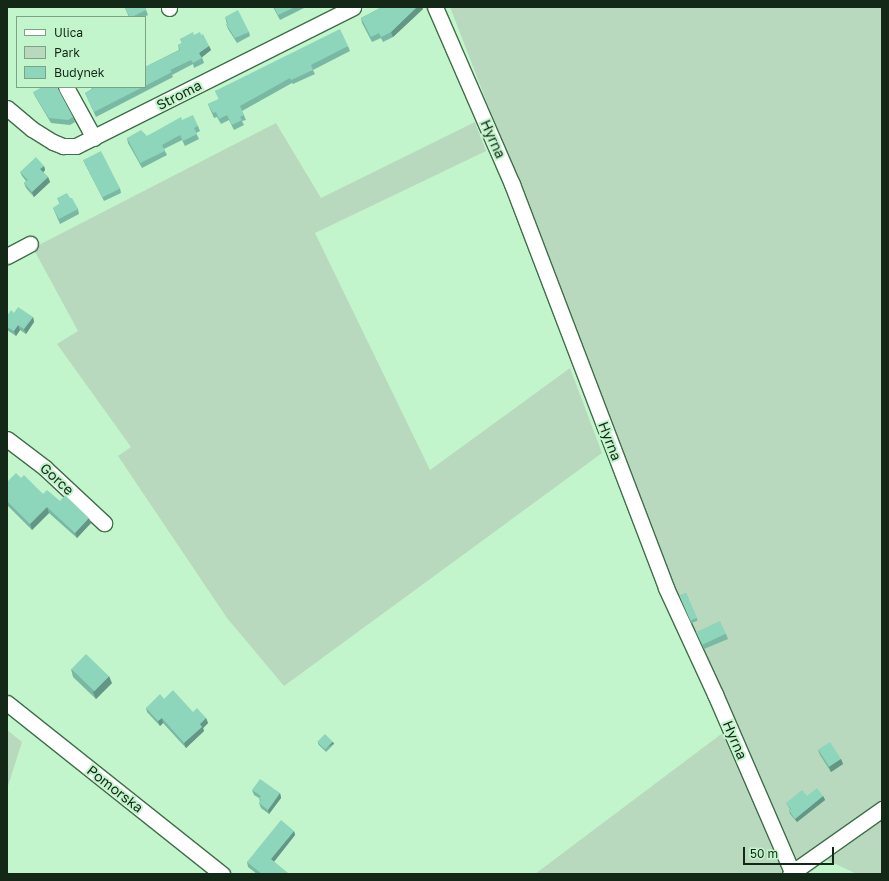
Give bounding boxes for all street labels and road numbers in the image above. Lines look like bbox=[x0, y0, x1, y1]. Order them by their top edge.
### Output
street label: Stroma bbox=[154, 77, 204, 113]
street label: Hyrna bbox=[477, 117, 509, 161]
street label: Hyrna bbox=[595, 419, 625, 463]
street label: Gorce bbox=[37, 460, 77, 498]
street label: Hyrna bbox=[719, 718, 751, 762]
street label: Pomorska bbox=[84, 762, 146, 816]

